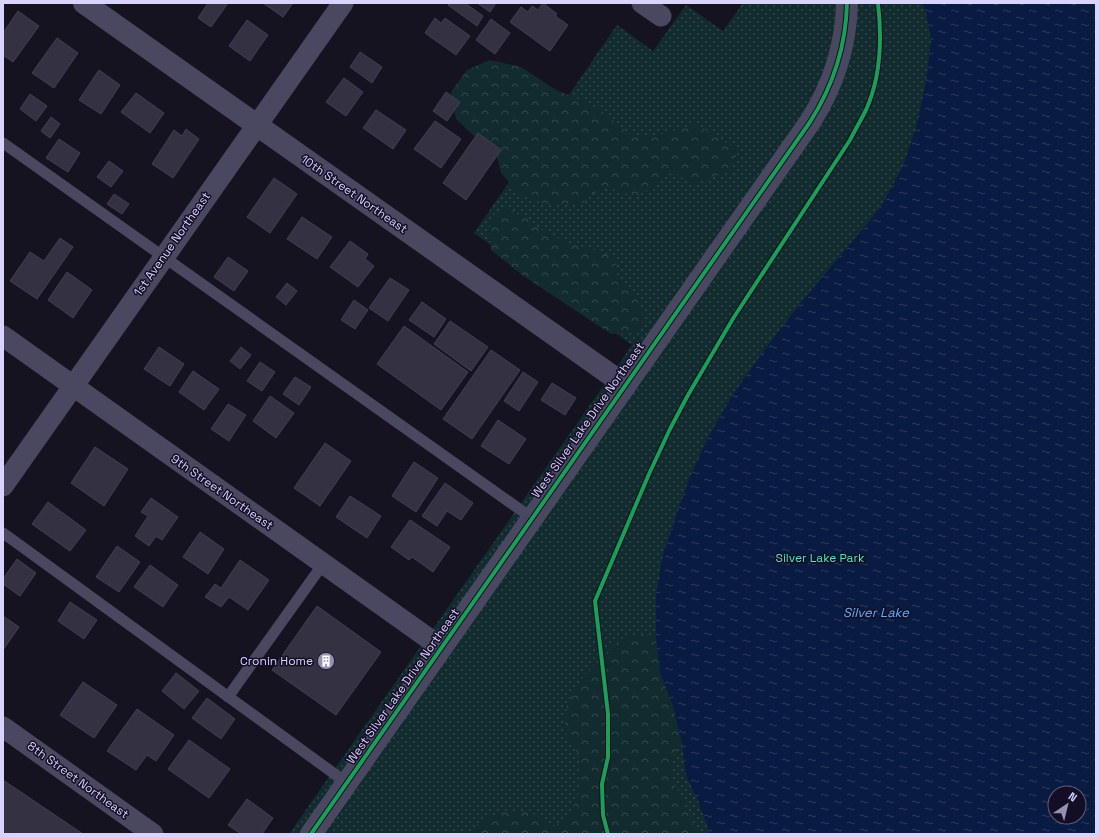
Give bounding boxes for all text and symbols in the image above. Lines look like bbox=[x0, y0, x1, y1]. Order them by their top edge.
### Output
street label: 10th Street Northeast bbox=[297, 151, 411, 237]
street label: 1st Avenue Northeast bbox=[130, 189, 214, 299]
street label: West Silver Lake Drive Northeast bbox=[528, 339, 648, 501]
street label: 9th Street Northeast bbox=[168, 451, 276, 533]
park label: Silver Lake Park bbox=[776, 550, 865, 566]
water label: Silver Lake bbox=[843, 604, 910, 621]
street label: West Silver Lake Drive Northeast bbox=[343, 605, 463, 767]
building icon: Cronin Home bbox=[316, 651, 336, 671]
place label: Cronin Home bbox=[240, 653, 313, 669]
street label: 8th Street Northeast bbox=[24, 738, 132, 822]
north arrow bbox=[1047, 785, 1087, 825]
text: N bbox=[1066, 789, 1080, 805]

